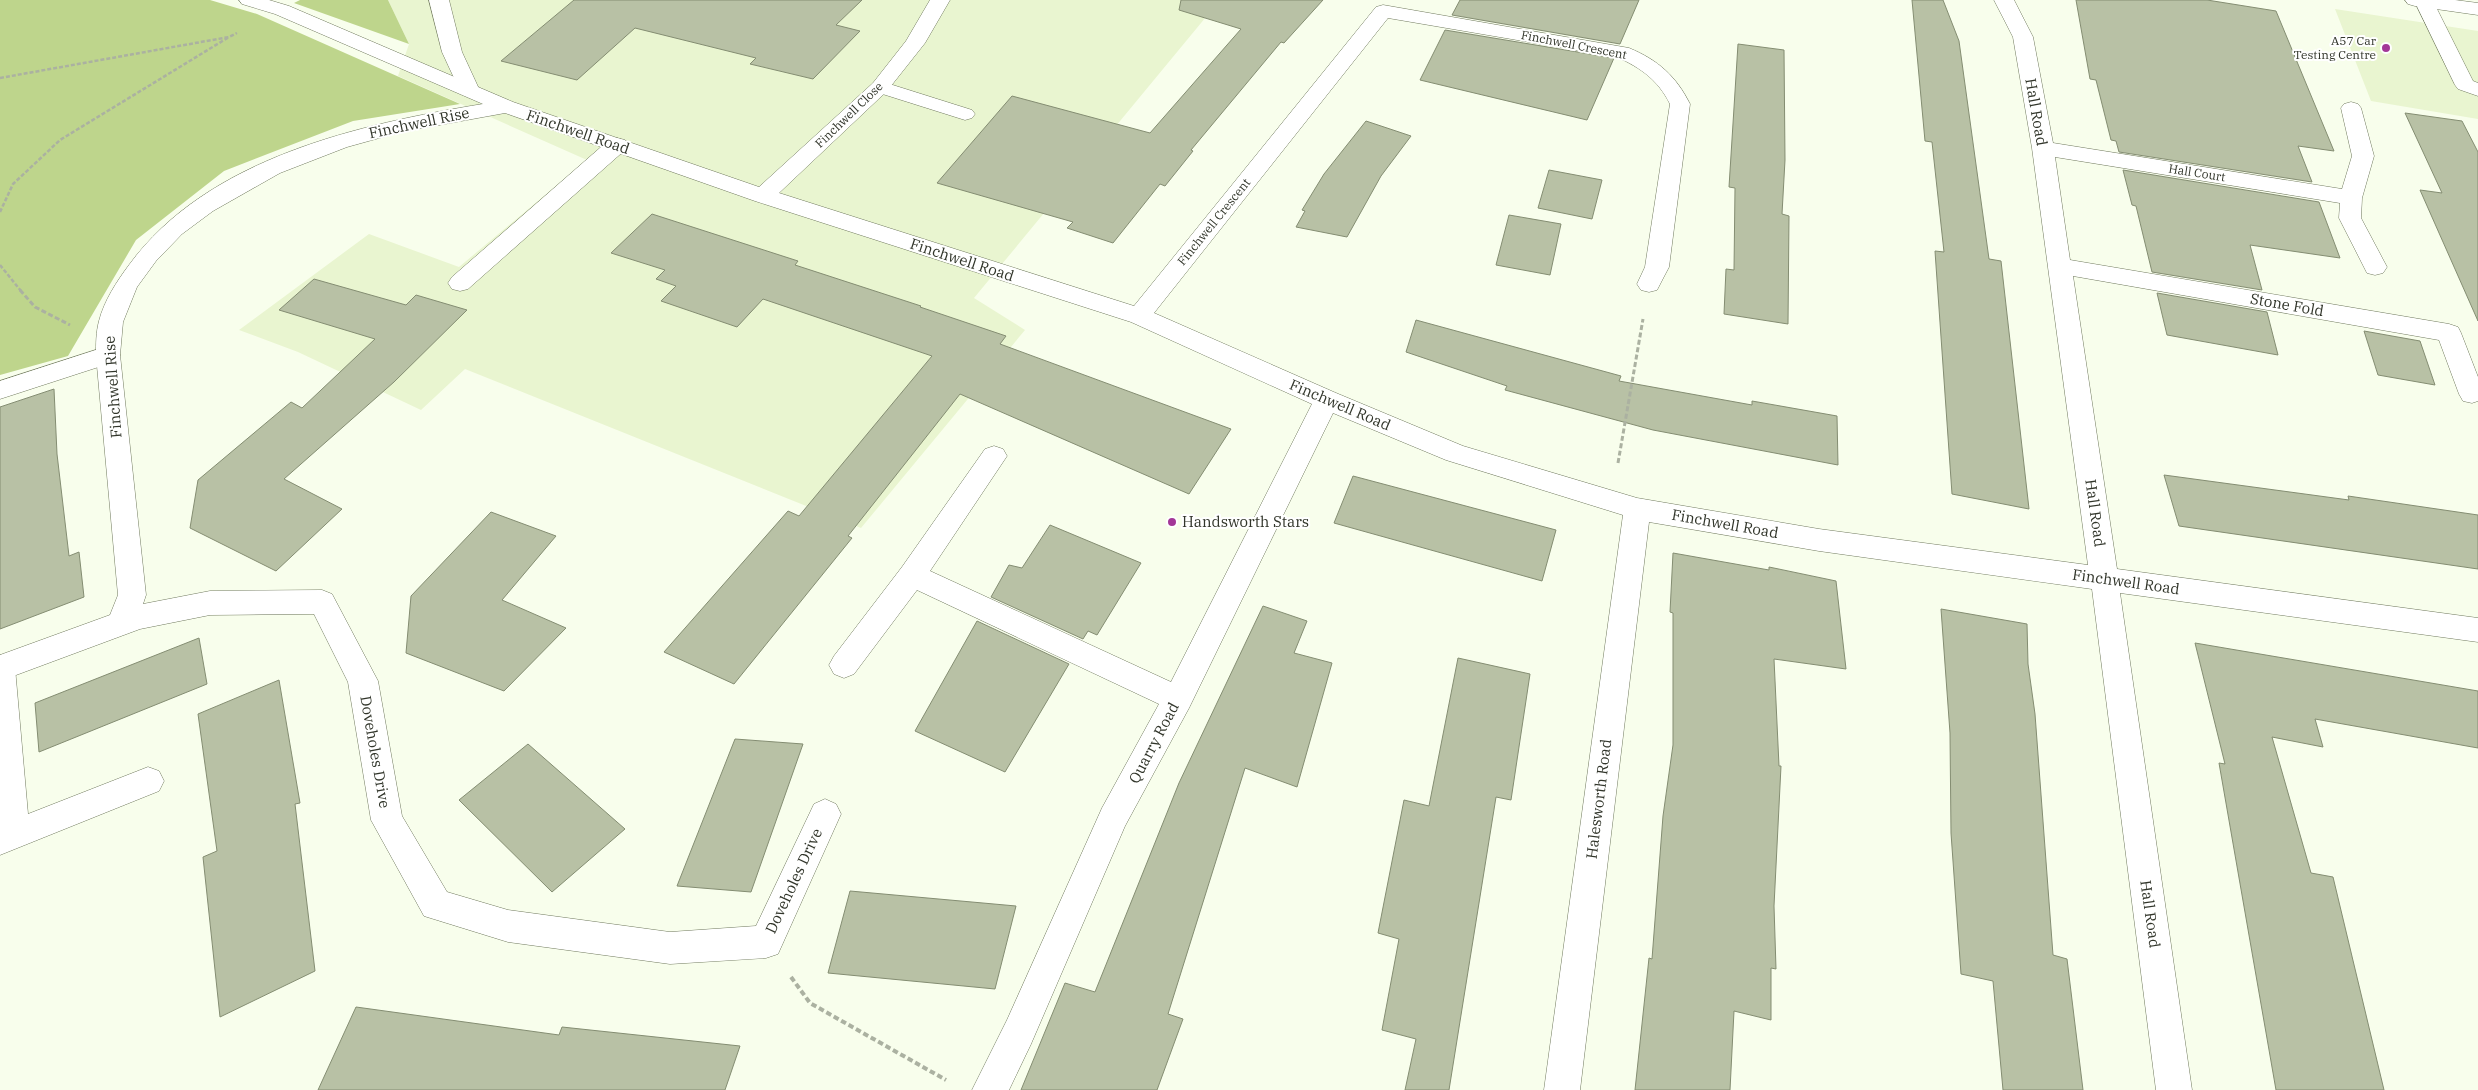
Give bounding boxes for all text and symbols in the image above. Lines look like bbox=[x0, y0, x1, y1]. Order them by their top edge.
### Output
street label: Finchwell Crescent bbox=[1520, 27, 1628, 62]
place label: A57 Car Testing Centre bbox=[2294, 33, 2377, 62]
marker: A57 Car Testing Centre bbox=[2380, 42, 2392, 54]
street label: Hall Road bbox=[2021, 77, 2052, 147]
street label: Finchwell Close bbox=[812, 79, 886, 151]
street label: Finchwell Rise bbox=[367, 103, 471, 142]
street label: Finchwell Road bbox=[524, 105, 632, 158]
street label: Hall Court bbox=[2167, 161, 2227, 184]
street label: Finchwell Crescent bbox=[1174, 175, 1253, 268]
street label: Finchwell Road bbox=[908, 234, 1017, 285]
street label: Stone Fold bbox=[2249, 289, 2325, 320]
street label: Finchwell Rise bbox=[99, 335, 126, 439]
street label: Finchwell Road bbox=[1287, 375, 1394, 434]
street label: Hall Road bbox=[2081, 478, 2110, 548]
street label: Finchwell Road bbox=[1670, 505, 1780, 542]
place label: Handsworth Stars bbox=[1182, 512, 1309, 531]
marker: Handsworth Stars bbox=[1166, 516, 1178, 528]
street label: Finchwell Road bbox=[2071, 565, 2181, 598]
street label: Doveholes Drive bbox=[356, 694, 395, 810]
street label: Quarry Road bbox=[1124, 699, 1183, 787]
street label: Halesworth Road bbox=[1582, 738, 1615, 860]
street label: Doveholes Drive bbox=[761, 825, 826, 936]
street label: Hall Road bbox=[2136, 879, 2165, 949]

